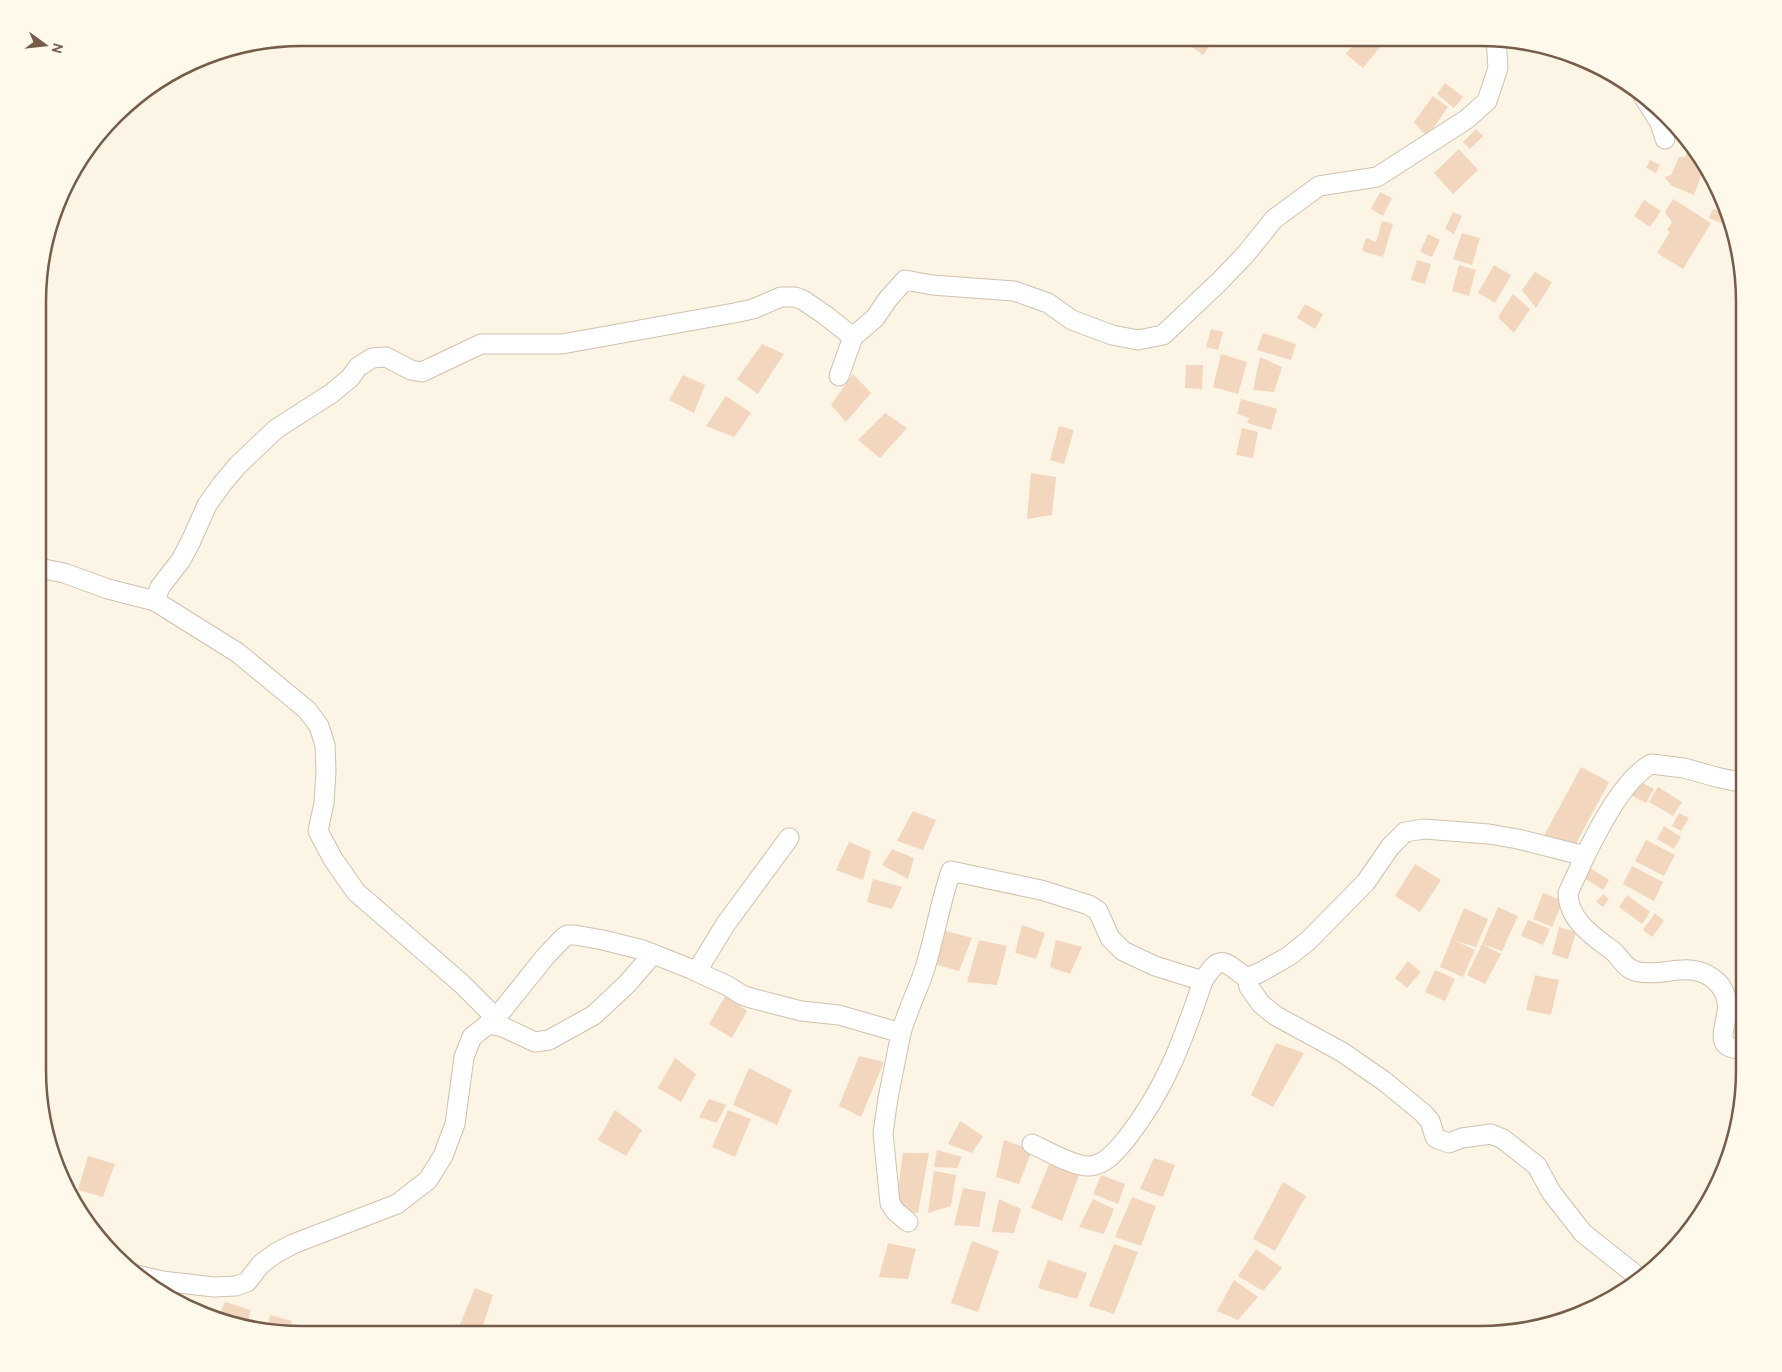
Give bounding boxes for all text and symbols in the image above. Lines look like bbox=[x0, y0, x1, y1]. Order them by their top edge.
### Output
north arrow bbox=[20, 20, 70, 70]
text: N bbox=[47, 41, 66, 55]

